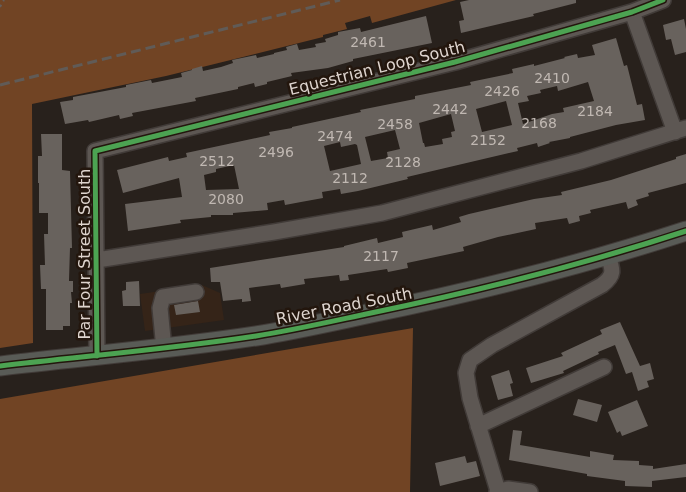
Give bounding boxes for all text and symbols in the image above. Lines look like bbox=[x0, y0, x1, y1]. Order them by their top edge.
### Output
house number: 2461 bbox=[350, 34, 386, 50]
street label: Equestrian Loop South bbox=[287, 37, 467, 99]
house number: 2410 bbox=[534, 70, 570, 86]
house number: 2426 bbox=[484, 83, 520, 99]
house number: 2442 bbox=[432, 101, 468, 117]
house number: 2184 bbox=[577, 103, 613, 119]
house number: 2168 bbox=[521, 115, 557, 131]
house number: 2458 bbox=[377, 116, 413, 132]
house number: 2474 bbox=[317, 128, 353, 144]
house number: 2152 bbox=[470, 132, 506, 148]
house number: 2496 bbox=[258, 144, 294, 160]
house number: 2512 bbox=[199, 153, 235, 169]
house number: 2128 bbox=[385, 154, 421, 170]
street label: Par Four Street South bbox=[75, 169, 94, 339]
house number: 2112 bbox=[332, 170, 368, 186]
house number: 2080 bbox=[208, 191, 244, 207]
house number: 2117 bbox=[363, 248, 399, 264]
street label: River Road South bbox=[274, 283, 414, 329]

